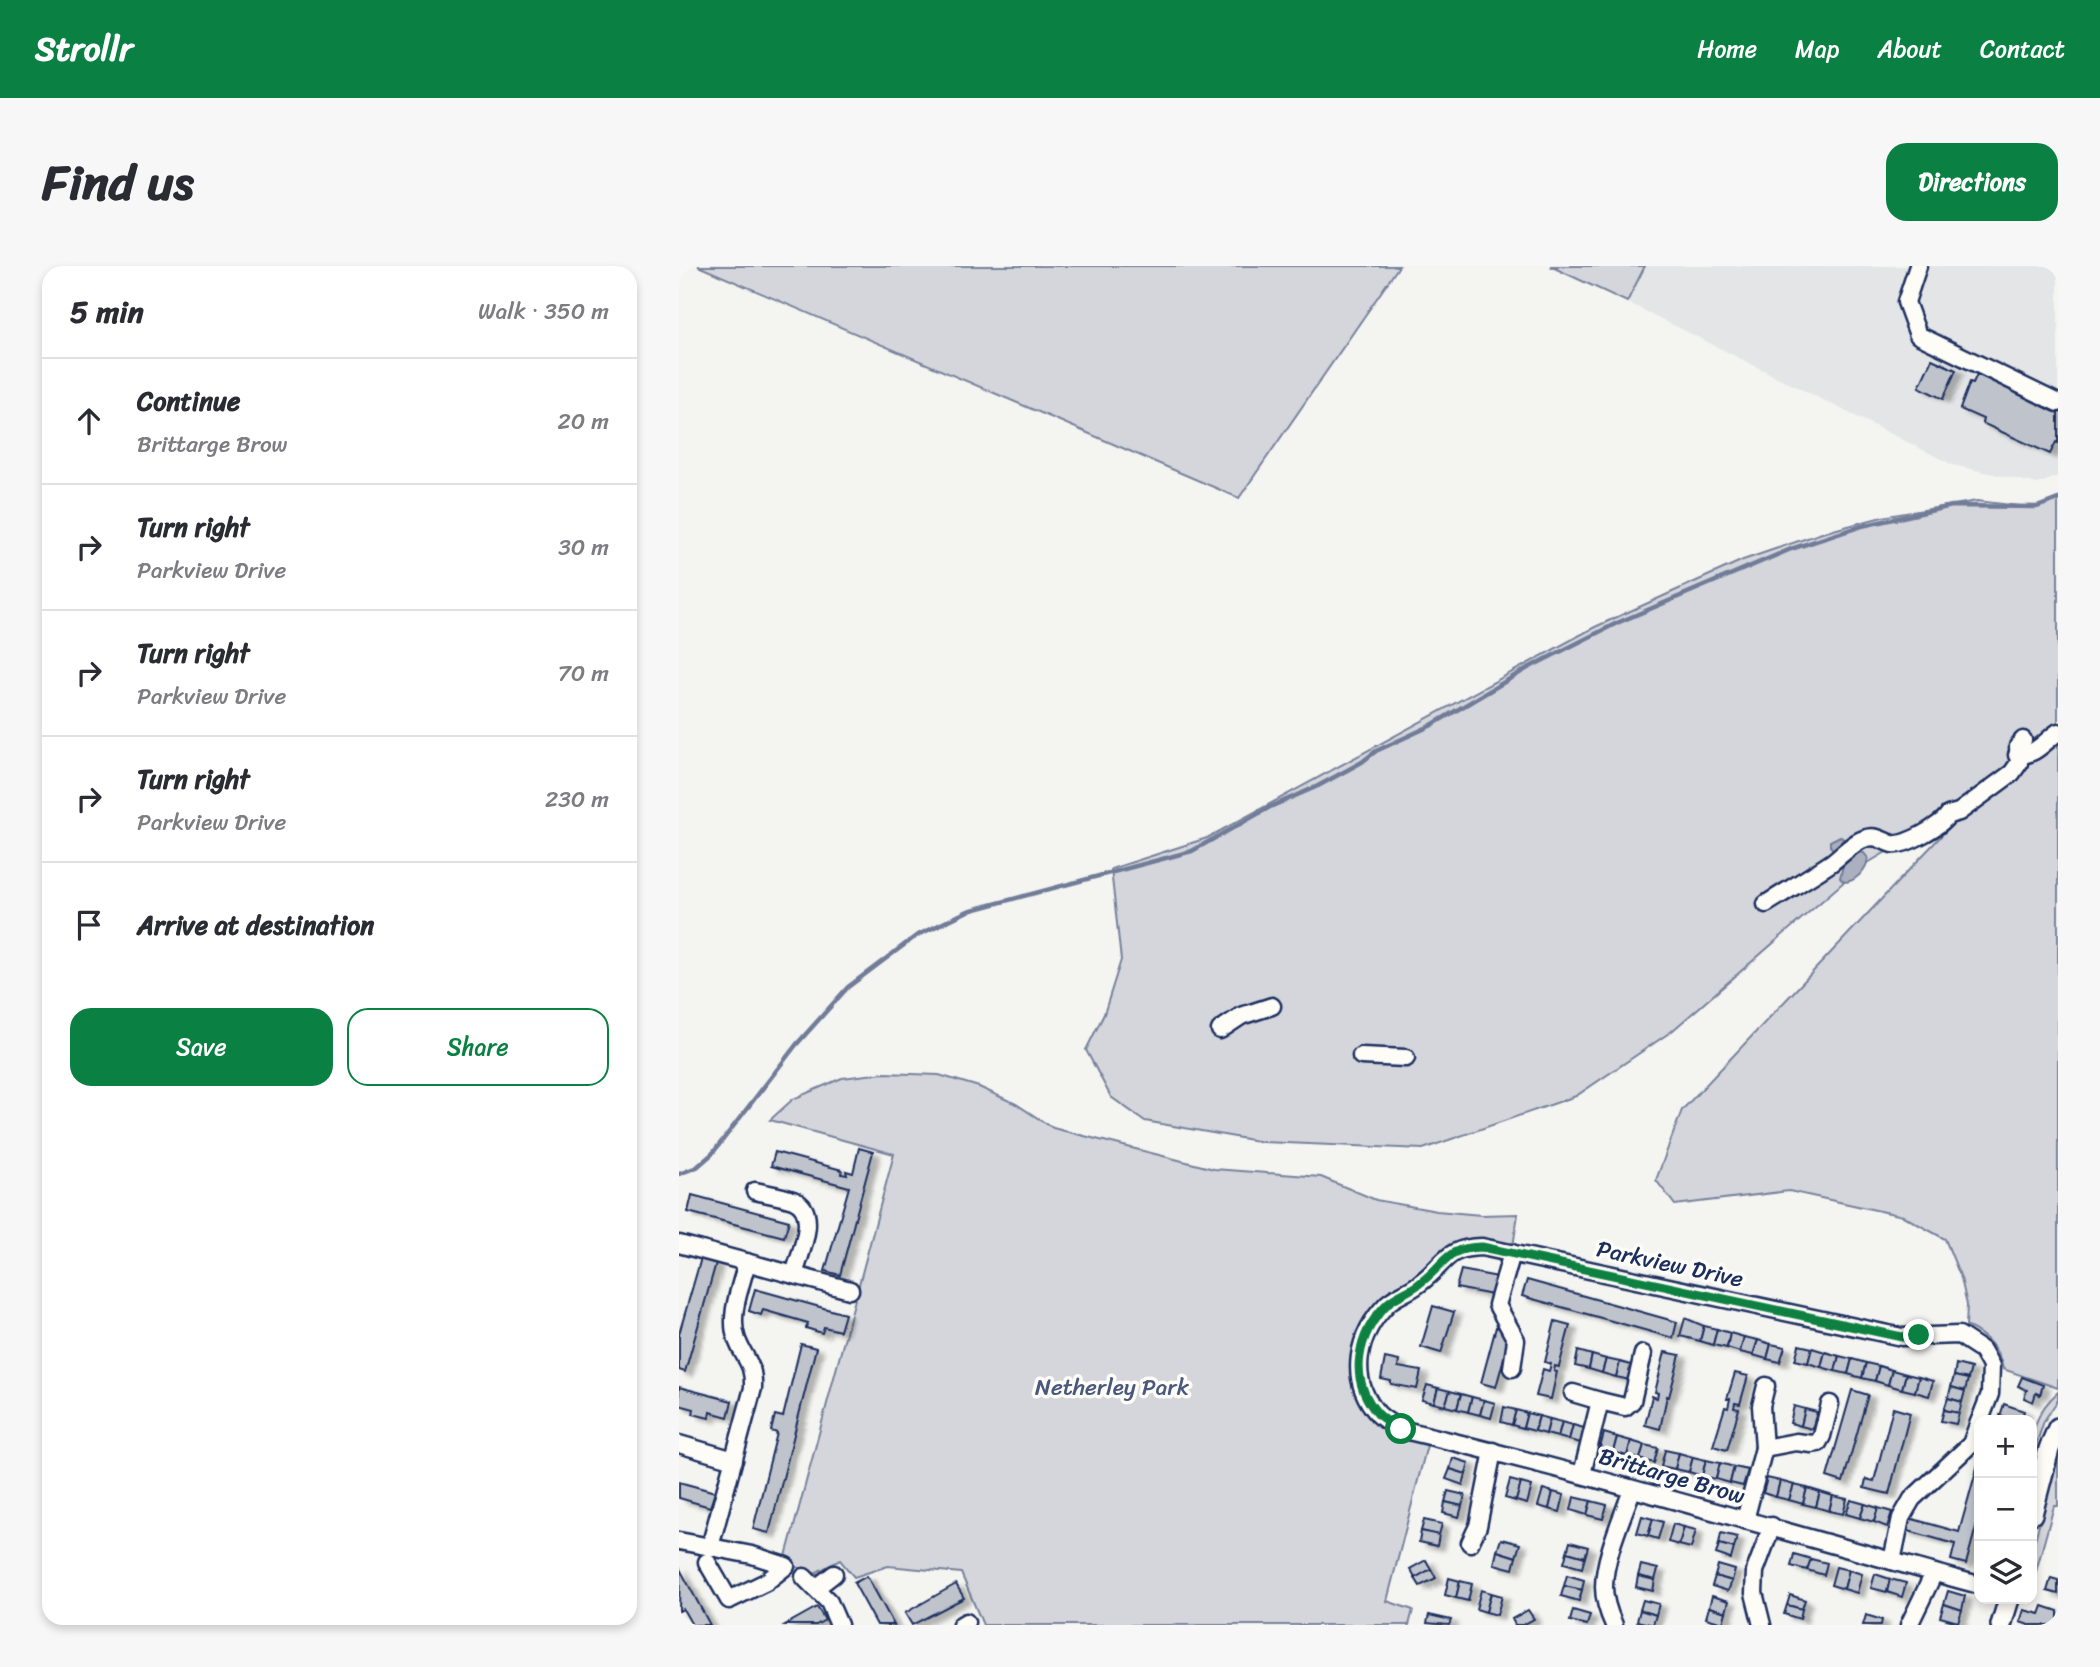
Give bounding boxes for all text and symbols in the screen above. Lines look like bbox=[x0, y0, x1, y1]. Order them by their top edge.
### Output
text: Strollr bbox=[35, 20, 133, 78]
text: Home bbox=[1697, 28, 1757, 70]
text: Map bbox=[1795, 28, 1839, 70]
text: About bbox=[1877, 28, 1942, 70]
text: Contact bbox=[1980, 28, 2065, 70]
text: Find us bbox=[42, 139, 194, 226]
button: Directions bbox=[1886, 143, 2058, 221]
text: 5 min bbox=[70, 285, 144, 339]
text: Walk · 350 m bbox=[478, 291, 609, 332]
text: Continue bbox=[137, 378, 240, 424]
text: 20 m bbox=[558, 401, 609, 442]
icon: ahead bbox=[70, 402, 108, 440]
text: Brittarge Brow bbox=[137, 424, 287, 465]
text: Turn right bbox=[137, 504, 250, 550]
text: 30 m bbox=[558, 527, 609, 568]
icon: right bbox=[70, 528, 108, 566]
text: Parkview Drive bbox=[137, 550, 286, 591]
text: Turn right bbox=[137, 630, 250, 676]
text: 70 m bbox=[558, 653, 609, 694]
icon: right bbox=[70, 654, 108, 692]
text: Parkview Drive bbox=[137, 676, 286, 717]
text: Turn right bbox=[137, 756, 250, 802]
text: 230 m bbox=[545, 779, 609, 820]
icon: right bbox=[70, 780, 108, 818]
text: Parkview Drive bbox=[137, 802, 286, 843]
text: Arrive at destination bbox=[137, 902, 374, 948]
icon: arrive bbox=[70, 906, 108, 944]
button: Save bbox=[70, 1008, 333, 1086]
button: Share bbox=[347, 1008, 609, 1086]
street label: Parkview Drive bbox=[1593, 1228, 1747, 1300]
route end bbox=[1903, 1319, 1934, 1350]
park label: Netherley Park bbox=[1035, 1367, 1190, 1408]
route start bbox=[1385, 1413, 1416, 1444]
map controls bbox=[1974, 1415, 2037, 1604]
button: + bbox=[1974, 1415, 2037, 1478]
street label: Brittarge Brow bbox=[1594, 1436, 1750, 1516]
button: − bbox=[1974, 1478, 2037, 1541]
button: layers bbox=[1974, 1541, 2037, 1604]

